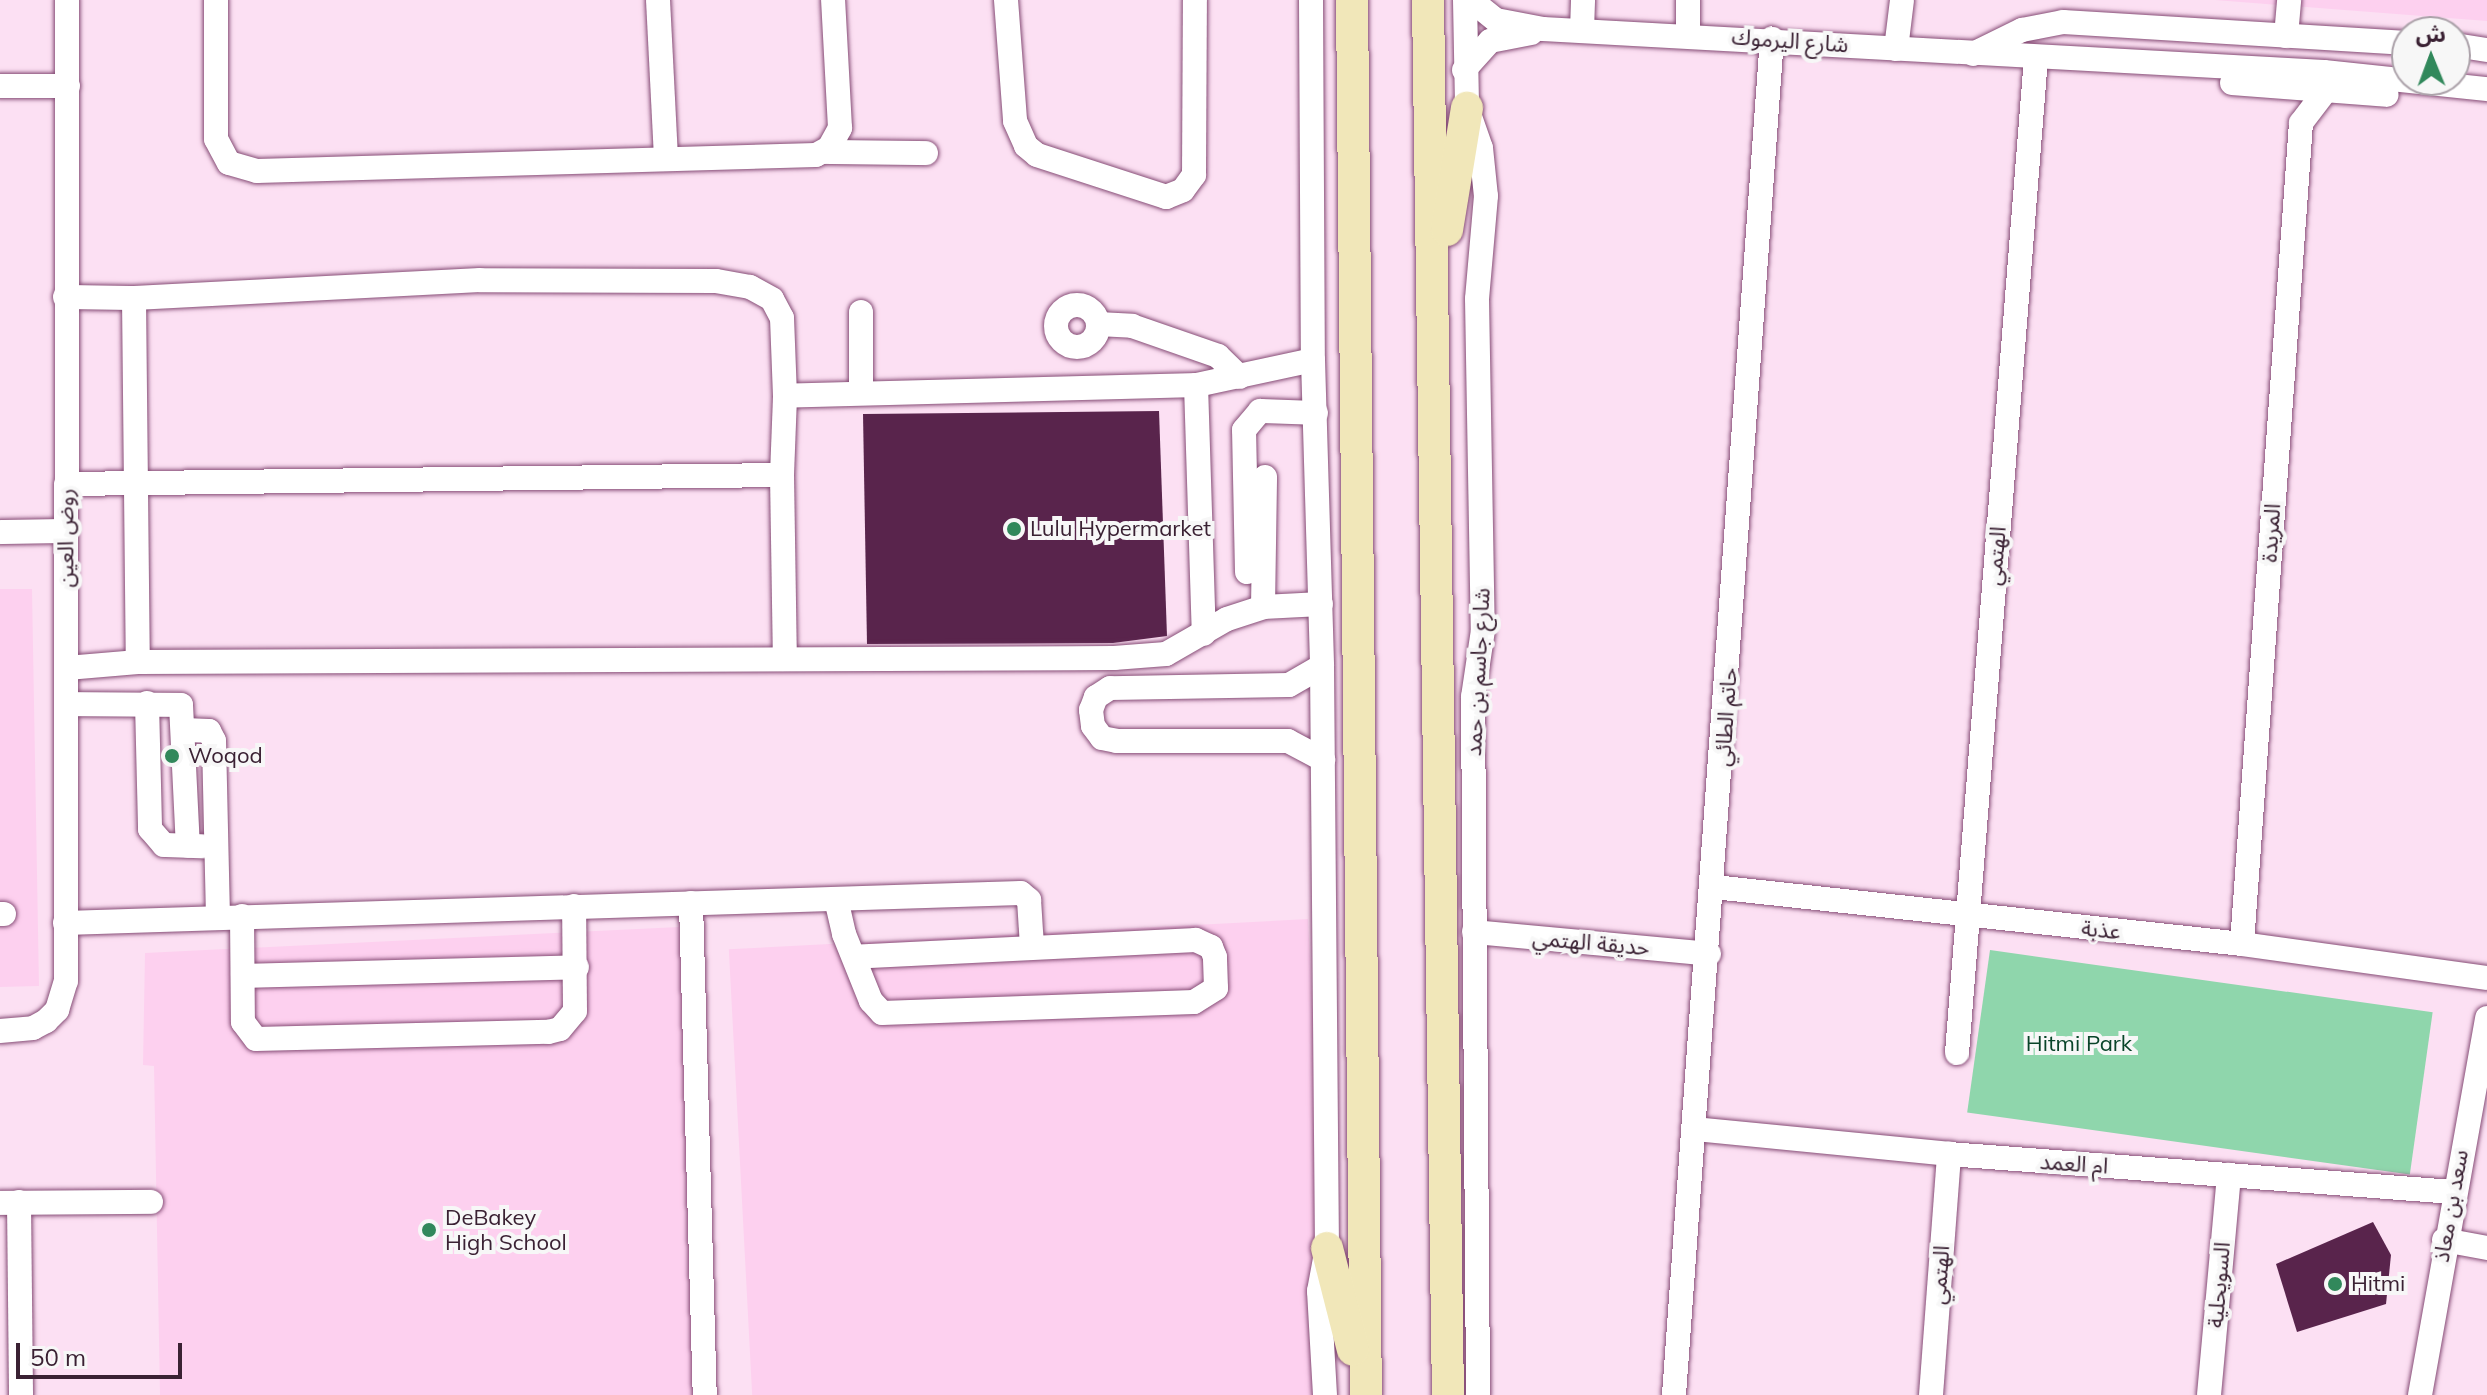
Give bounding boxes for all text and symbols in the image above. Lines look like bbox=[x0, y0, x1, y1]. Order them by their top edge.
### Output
north arrow bbox=[2391, 16, 2471, 96]
text: ش bbox=[2415, 20, 2446, 48]
street label: شارع اليرموك bbox=[1731, 24, 1849, 58]
street label: روض العين bbox=[53, 488, 79, 588]
street label: المريدة bbox=[2256, 503, 2286, 563]
place label: Lulu Hypermarket bbox=[1030, 516, 1211, 542]
marker: Lulu Hypermarket bbox=[1005, 520, 1023, 538]
street label: الهتمي bbox=[1980, 525, 2012, 587]
street label: شارع جاسم بن حمد bbox=[1460, 587, 1496, 757]
street label: حاتم الطائي bbox=[1709, 667, 1743, 767]
place label: Woqod bbox=[188, 743, 263, 769]
marker: Woqod bbox=[163, 747, 181, 765]
street label: عذبة bbox=[2080, 915, 2122, 945]
street label: حديقة الهتمي bbox=[1531, 925, 1651, 961]
park label: Hitmi Park bbox=[2026, 1031, 2132, 1057]
street label: ام العمد bbox=[2039, 1148, 2109, 1180]
street label: سعد بن معاذ bbox=[2428, 1148, 2474, 1264]
place label: DeBakey High School bbox=[445, 1204, 567, 1256]
marker: DeBakey High School bbox=[420, 1221, 438, 1239]
street label: السويحلية bbox=[2202, 1241, 2236, 1329]
street label: الهتمي bbox=[1925, 1245, 1955, 1305]
place label: Hitmi bbox=[2351, 1271, 2405, 1297]
marker: Hitmi bbox=[2326, 1275, 2344, 1293]
scale bar bbox=[20, 1327, 186, 1377]
text: 50 m bbox=[30, 1342, 86, 1372]

